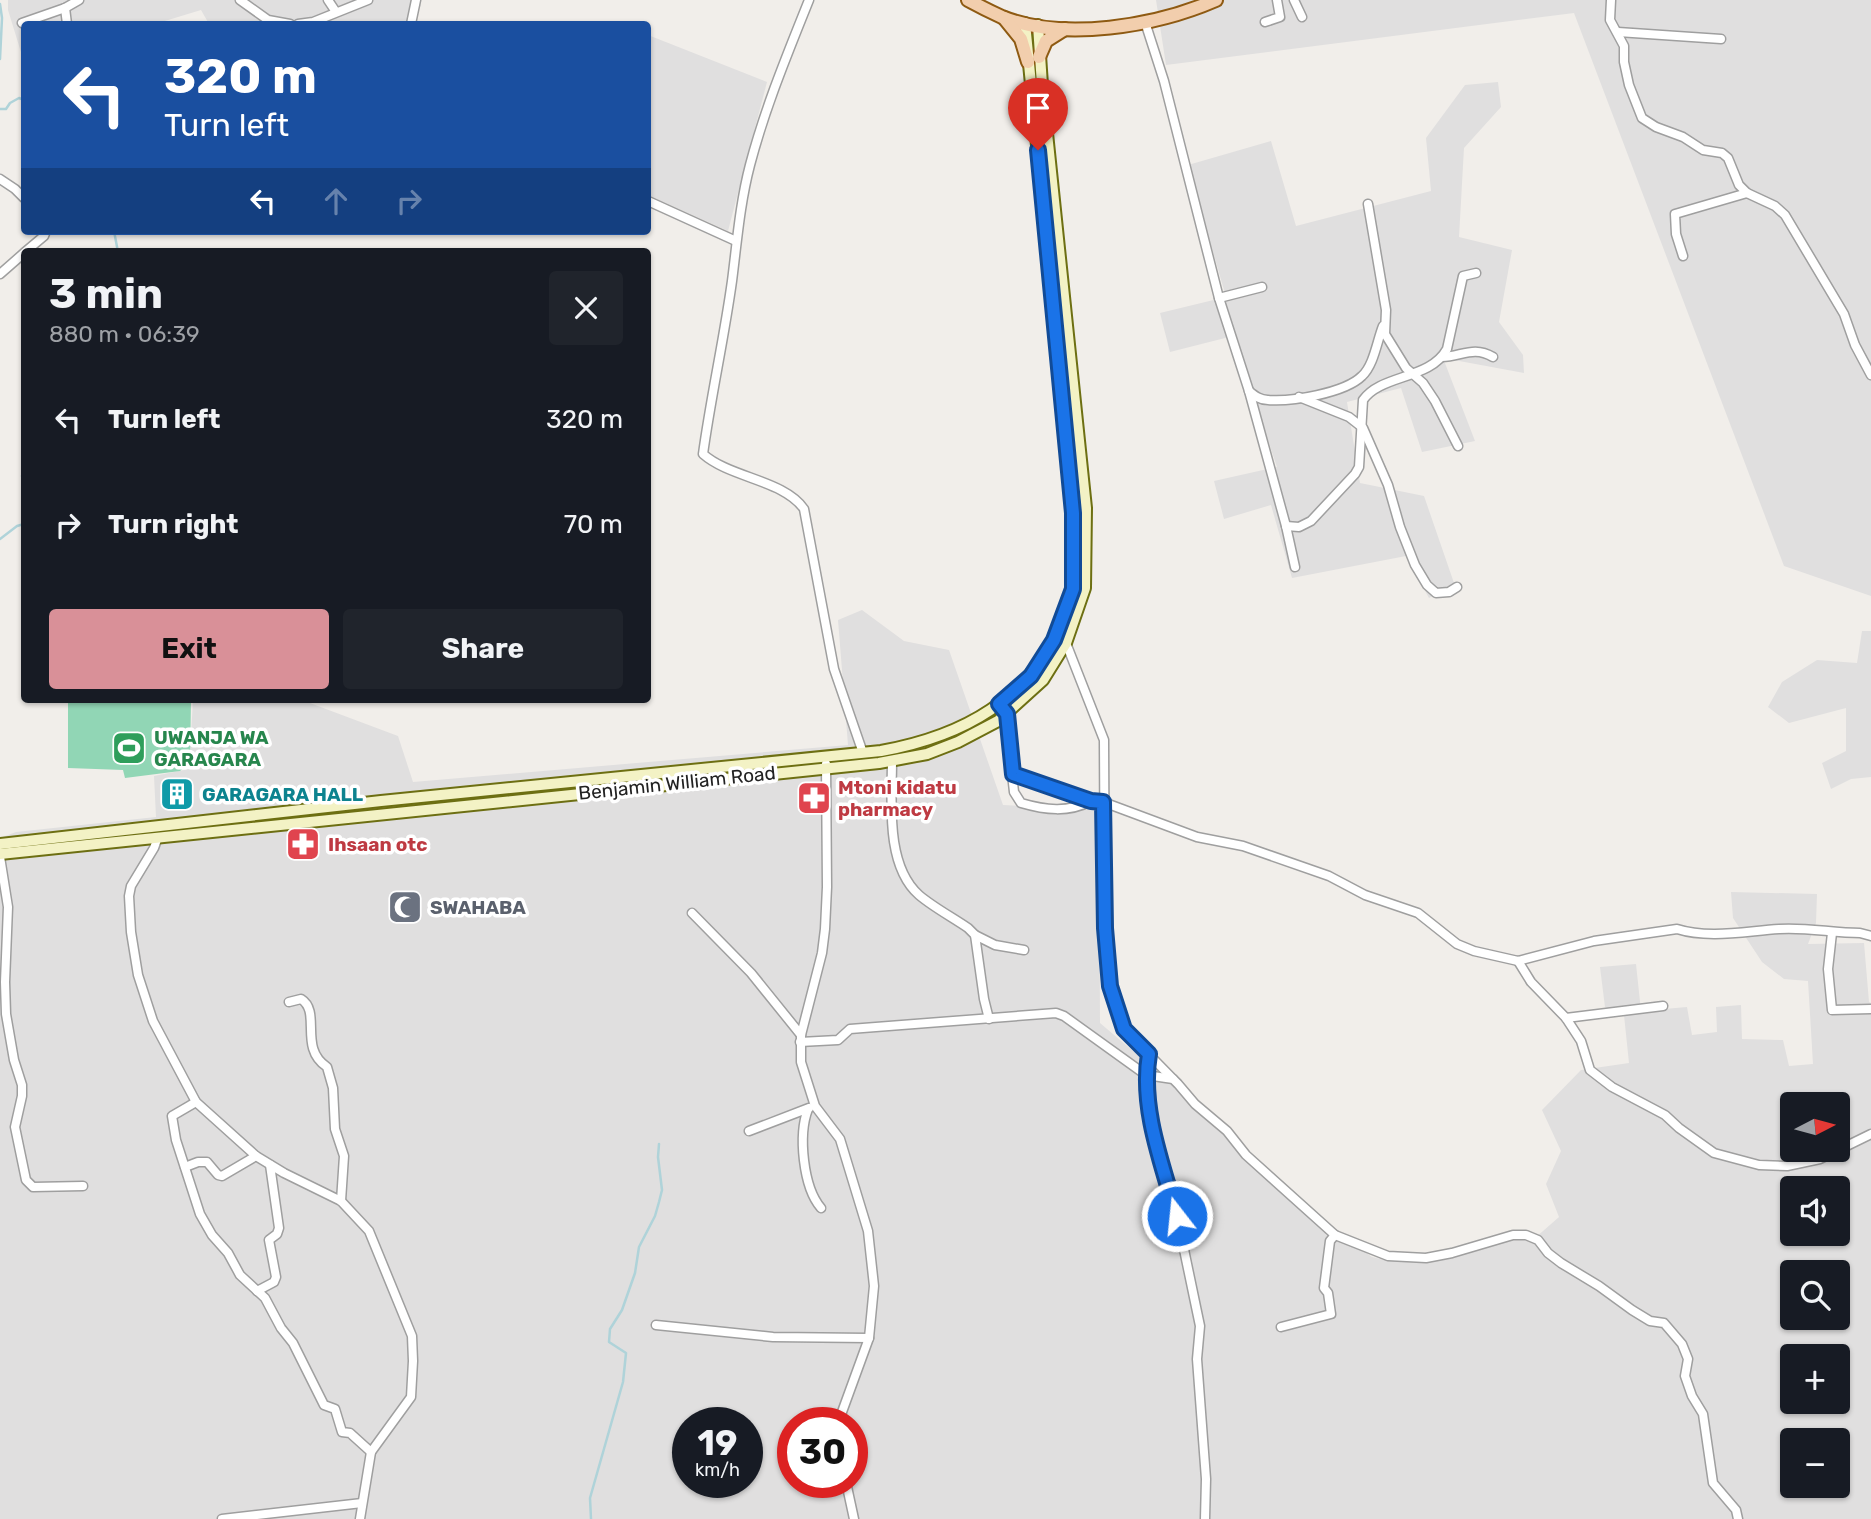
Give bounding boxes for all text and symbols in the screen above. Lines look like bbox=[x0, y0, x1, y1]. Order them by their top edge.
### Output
text: 320 m bbox=[164, 47, 317, 105]
icon: left bbox=[49, 49, 140, 140]
pin bbox=[1008, 78, 1068, 150]
icon: arrive bbox=[1019, 89, 1057, 127]
text: Turn left bbox=[164, 106, 289, 144]
icon: left bbox=[244, 182, 282, 220]
icon: ahead bbox=[317, 182, 355, 220]
icon: right bbox=[390, 182, 428, 220]
text: 3 min bbox=[49, 269, 163, 319]
button: close bbox=[549, 271, 623, 345]
text: 880 m · 06:39 bbox=[49, 320, 200, 348]
icon: left bbox=[49, 401, 87, 439]
text: Turn left bbox=[108, 404, 220, 435]
text: 320 m bbox=[546, 404, 623, 435]
icon: right bbox=[49, 506, 87, 544]
text: Turn right bbox=[108, 509, 238, 540]
text: 70 m bbox=[564, 509, 623, 540]
button: Exit bbox=[49, 609, 329, 689]
button: Share bbox=[343, 609, 623, 689]
place label: UWANJA WA GARAGARA bbox=[154, 726, 269, 771]
sports icon: UWANJA WA GARAGARA bbox=[110, 729, 148, 767]
street label: Benjamin William Road bbox=[577, 761, 777, 805]
building icon: GARAGARA HALL bbox=[158, 775, 196, 813]
place label: Mtoni kidatu pharmacy bbox=[838, 776, 957, 821]
pharmacy icon: Mtoni kidatu pharmacy bbox=[795, 779, 833, 817]
place label: GARAGARA HALL bbox=[202, 783, 364, 806]
pharmacy icon: Ihsaan otc bbox=[284, 825, 322, 863]
place label: Ihsaan otc bbox=[328, 833, 427, 856]
mosque icon: SWAHABA bbox=[386, 888, 424, 926]
place label: SWAHABA bbox=[430, 896, 526, 919]
north arrow bbox=[1780, 1092, 1850, 1162]
map controls bbox=[1780, 1092, 1850, 1498]
button: sound bbox=[1780, 1176, 1850, 1246]
position arrow bbox=[1140, 1179, 1214, 1253]
button: search bbox=[1780, 1260, 1850, 1330]
button: + bbox=[1780, 1344, 1850, 1414]
speed limit sign: 30 bbox=[777, 1407, 868, 1498]
text: 19 bbox=[698, 1422, 737, 1464]
button: − bbox=[1780, 1428, 1850, 1498]
text: km/h bbox=[695, 1459, 740, 1481]

